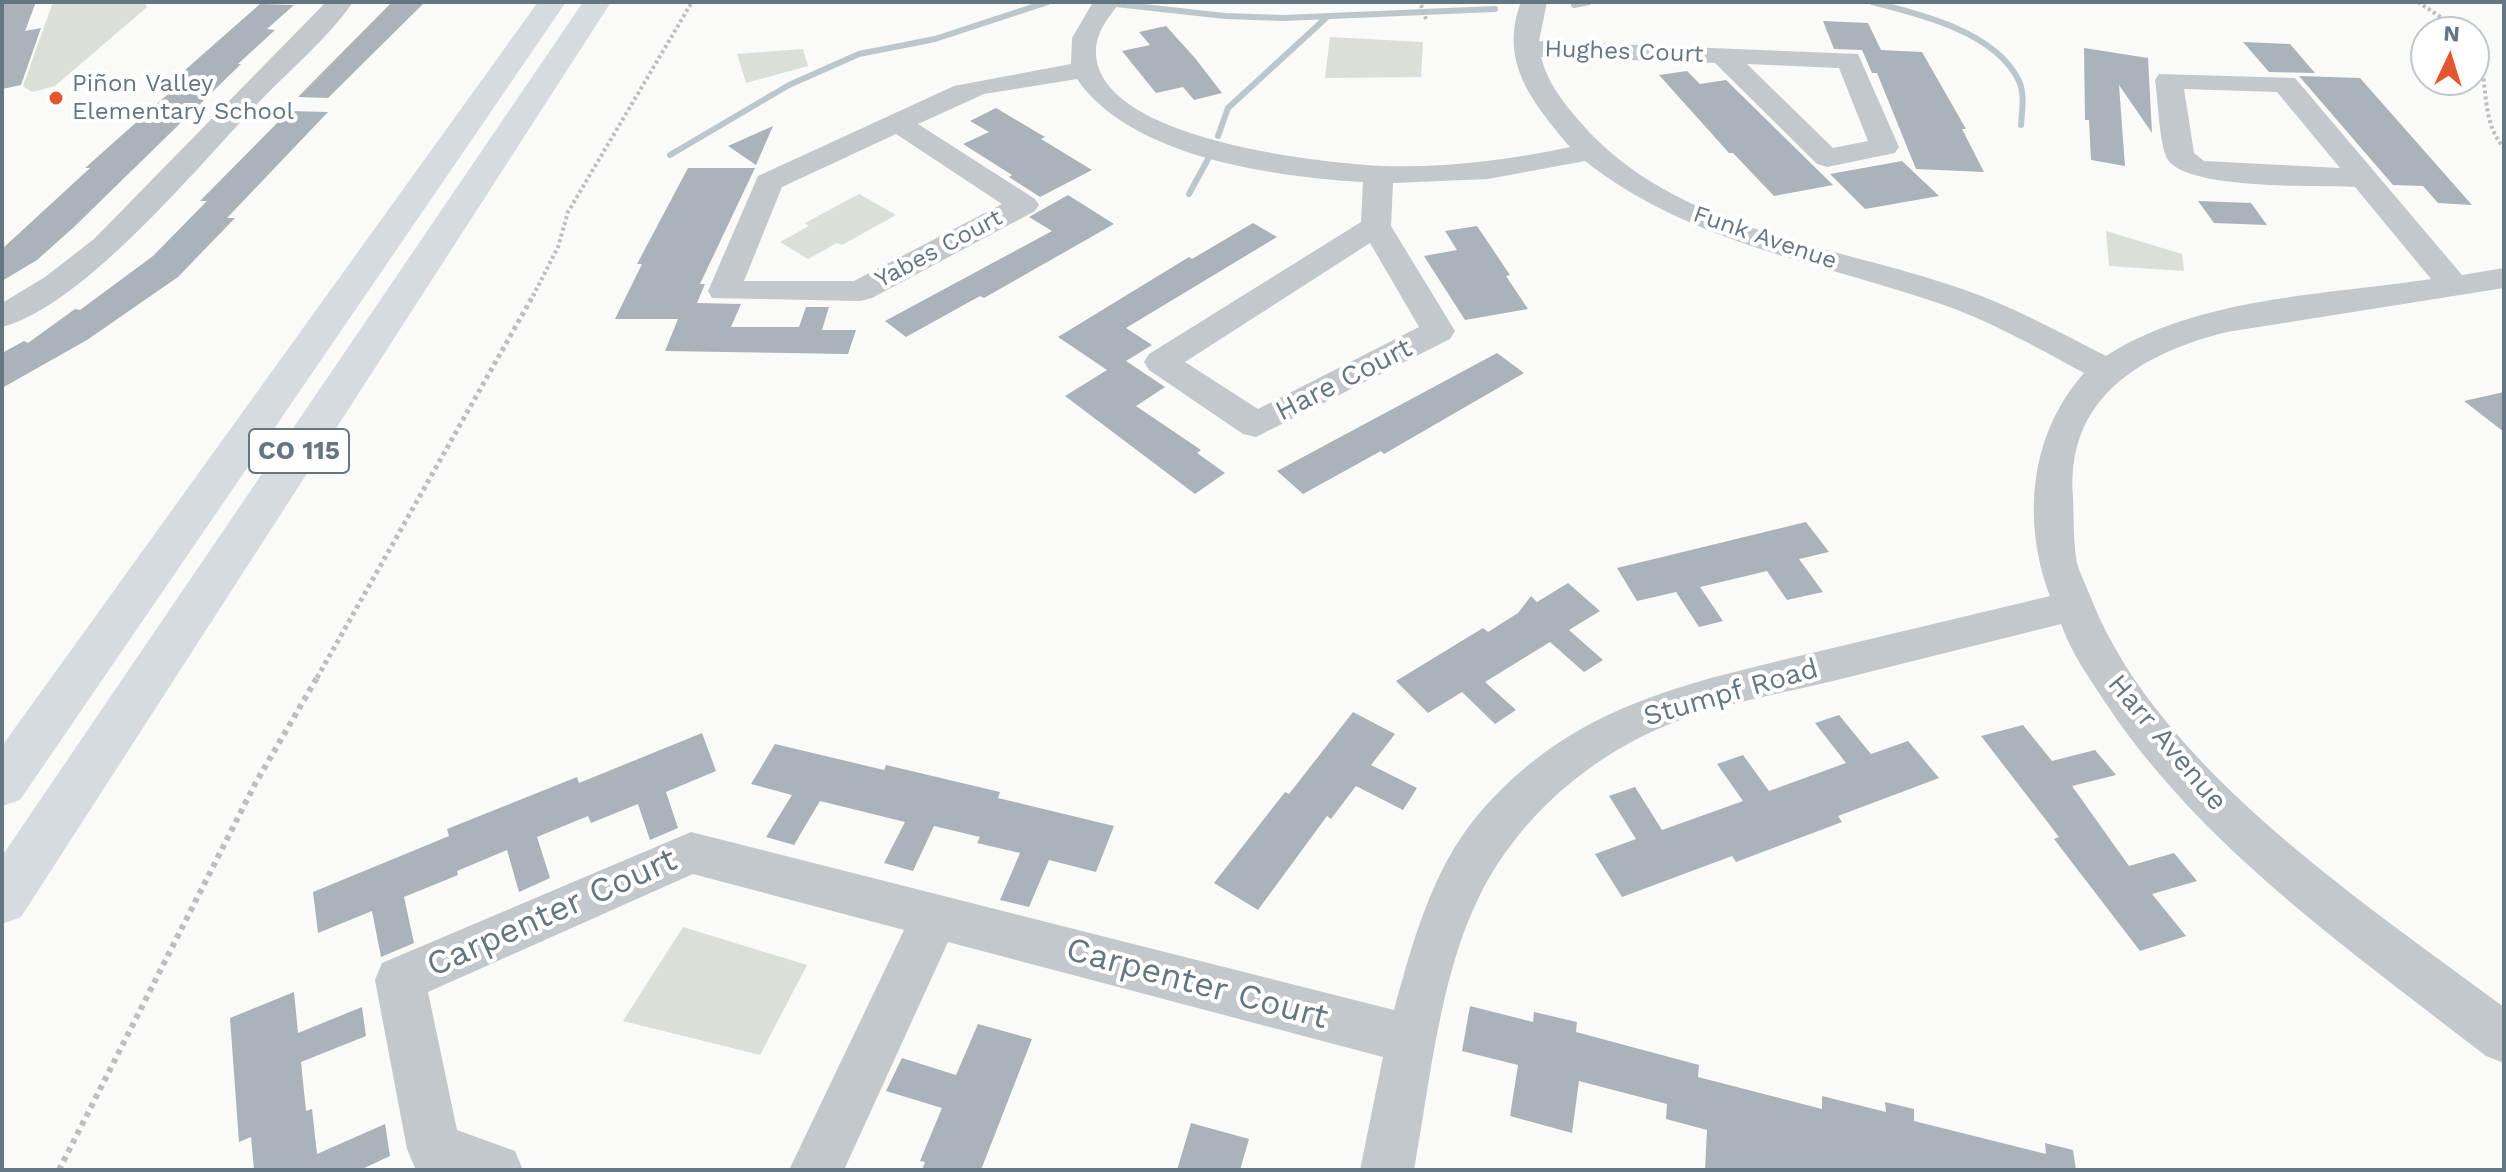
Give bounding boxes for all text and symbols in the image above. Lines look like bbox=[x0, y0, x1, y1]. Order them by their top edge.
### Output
north arrow bbox=[2410, 16, 2490, 96]
text: N bbox=[2443, 21, 2461, 47]
street label: Hughes Court bbox=[1544, 35, 1704, 69]
place label: Piñon Valley Elementary School bbox=[72, 70, 294, 126]
marker: Piñon Valley Elementary School bbox=[47, 89, 65, 107]
street label: Funk Avenue bbox=[1689, 200, 1841, 276]
street label: Yabes Court bbox=[871, 203, 1007, 295]
street label: Hare Court bbox=[1270, 331, 1418, 429]
road number: CO 115 bbox=[249, 429, 349, 473]
street label: Stumpf Road bbox=[1640, 652, 1822, 734]
street label: Harr Avenue bbox=[2100, 668, 2234, 818]
street label: Carpenter Court bbox=[421, 840, 683, 986]
street label: Carpenter Court bbox=[1062, 929, 1332, 1039]

